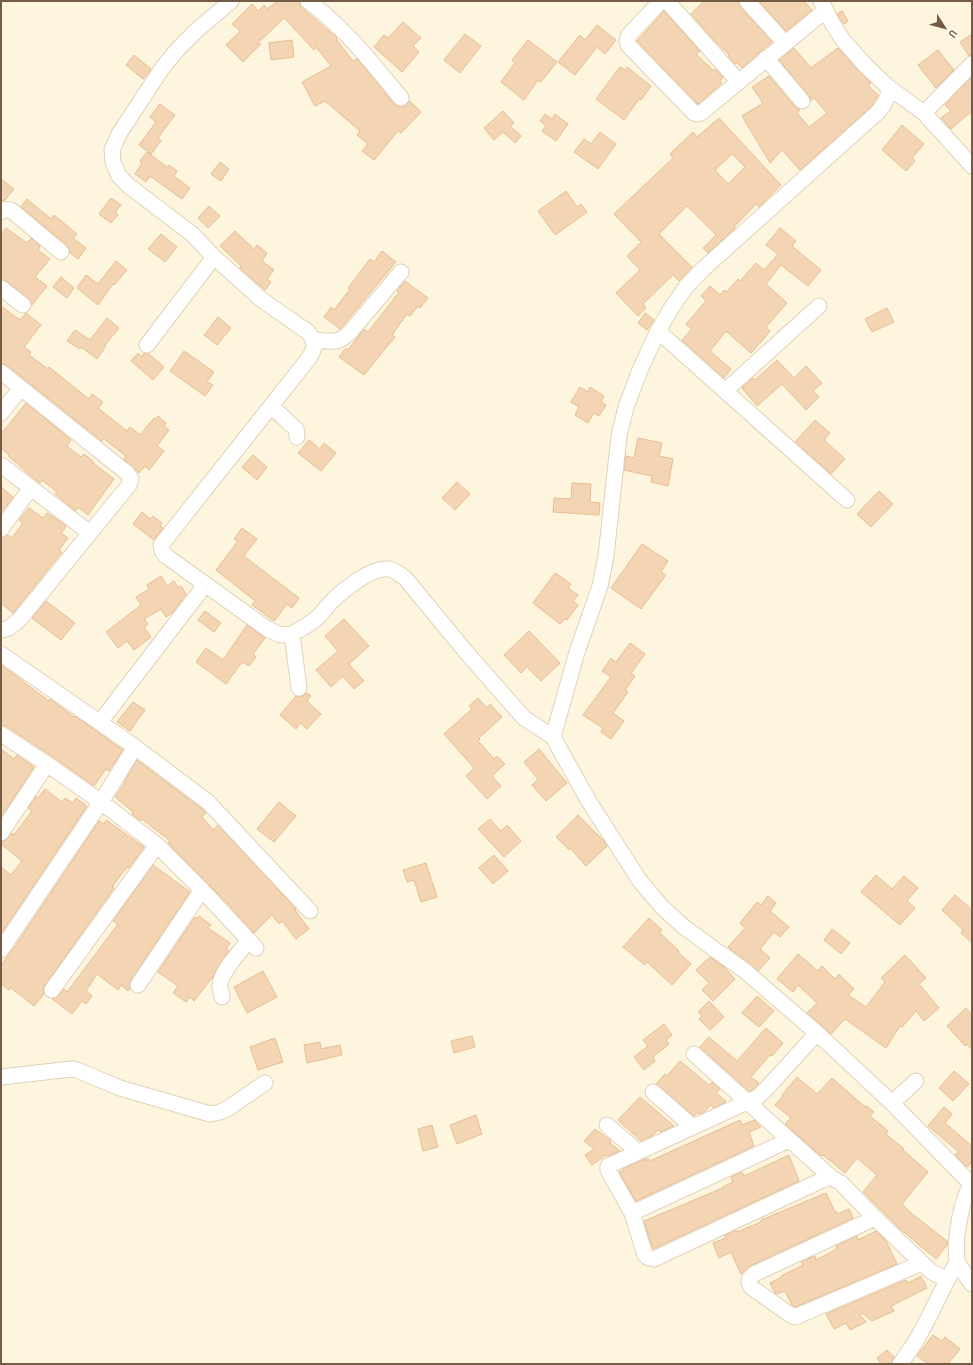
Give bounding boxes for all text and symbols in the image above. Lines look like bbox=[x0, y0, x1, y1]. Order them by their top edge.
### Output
north arrow bbox=[925, 8, 965, 48]
text: U bbox=[946, 27, 961, 41]

